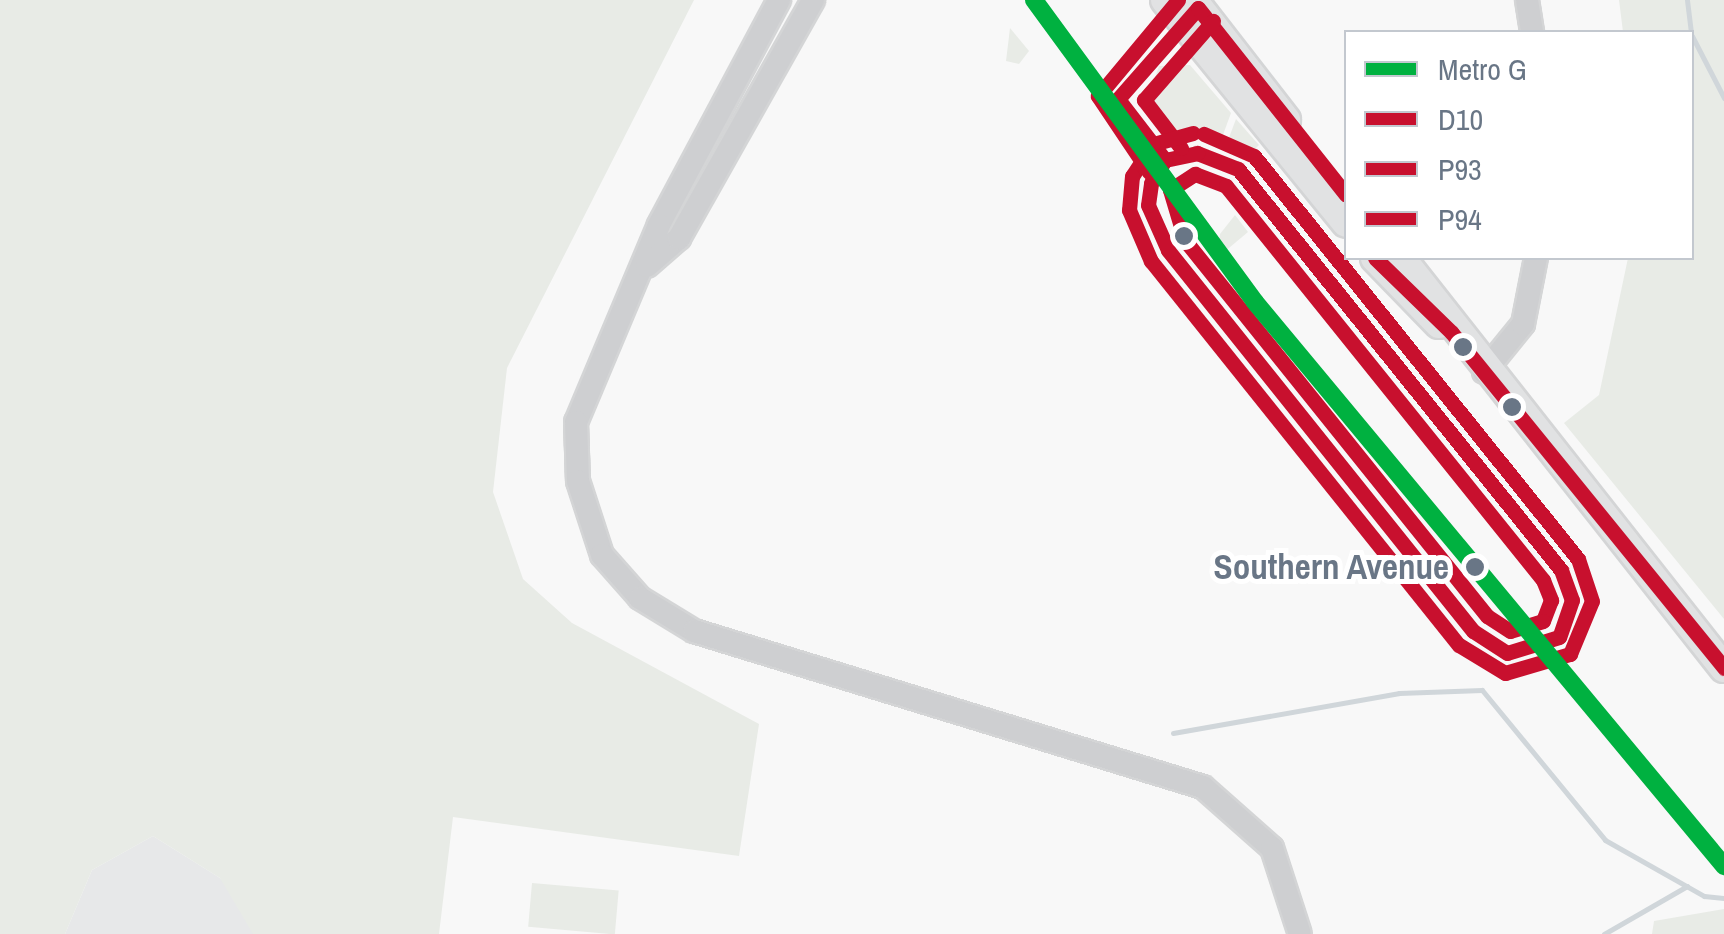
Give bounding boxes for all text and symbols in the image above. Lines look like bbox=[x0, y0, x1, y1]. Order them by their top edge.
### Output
legend bbox=[1344, 30, 1694, 260]
text: Metro G bbox=[1438, 49, 1527, 89]
text: D10 bbox=[1438, 99, 1483, 139]
text: P93 bbox=[1438, 149, 1482, 189]
text: P94 bbox=[1438, 199, 1482, 239]
unlabelled marker bbox=[1174, 226, 1194, 246]
unlabelled marker bbox=[1453, 337, 1473, 357]
unlabelled marker bbox=[1502, 397, 1522, 417]
place label: Southern Avenue bbox=[1212, 546, 1449, 588]
marker: Southern Avenue bbox=[1458, 550, 1492, 584]

